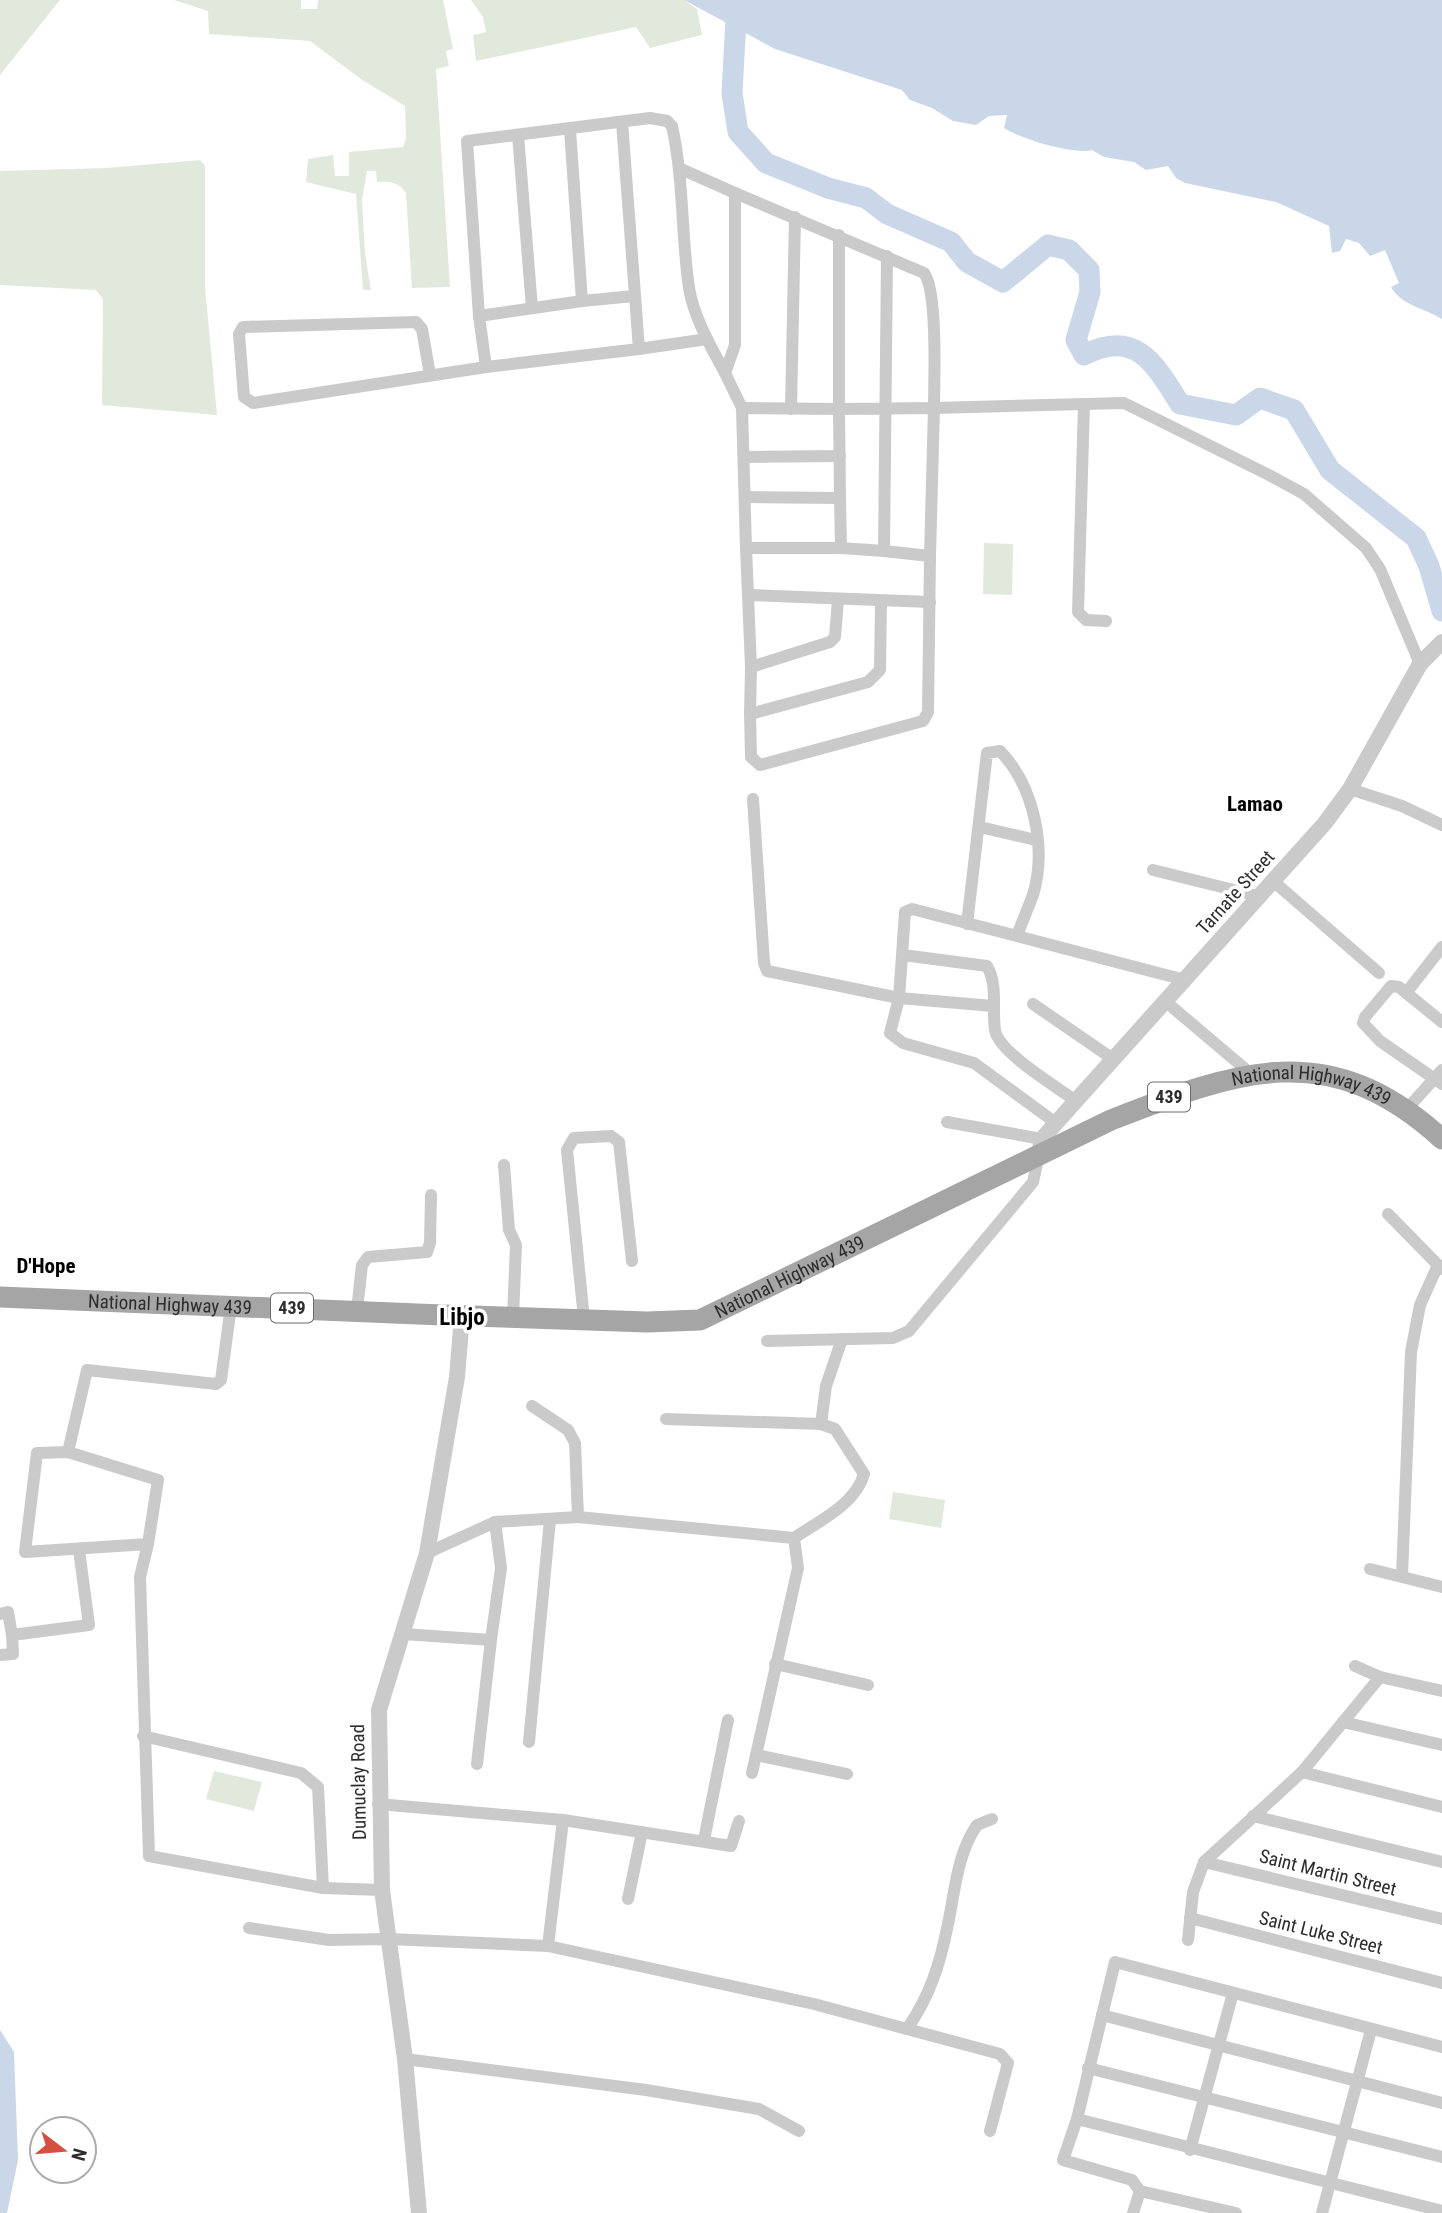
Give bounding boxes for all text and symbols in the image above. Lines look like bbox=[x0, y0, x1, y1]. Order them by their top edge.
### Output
district label: Lamao bbox=[1227, 792, 1283, 816]
street label: Tarnate Street bbox=[1192, 845, 1279, 939]
street label: National Highway 439 bbox=[1229, 1061, 1395, 1110]
road number: 439 bbox=[1148, 1082, 1190, 1112]
street label: National Highway 439 bbox=[711, 1231, 868, 1323]
district label: D'Hope bbox=[16, 1254, 76, 1278]
street label: National Highway 439 bbox=[87, 1290, 252, 1319]
road number: 439 bbox=[271, 1294, 313, 1322]
district label: Libjo bbox=[439, 1304, 485, 1331]
street label: Dumuclay Road bbox=[346, 1724, 371, 1840]
street label: Saint Martin Street bbox=[1257, 1844, 1399, 1901]
street label: Saint Luke Street bbox=[1257, 1906, 1385, 1959]
north arrow bbox=[28, 2115, 98, 2185]
text: N bbox=[66, 2146, 92, 2163]

